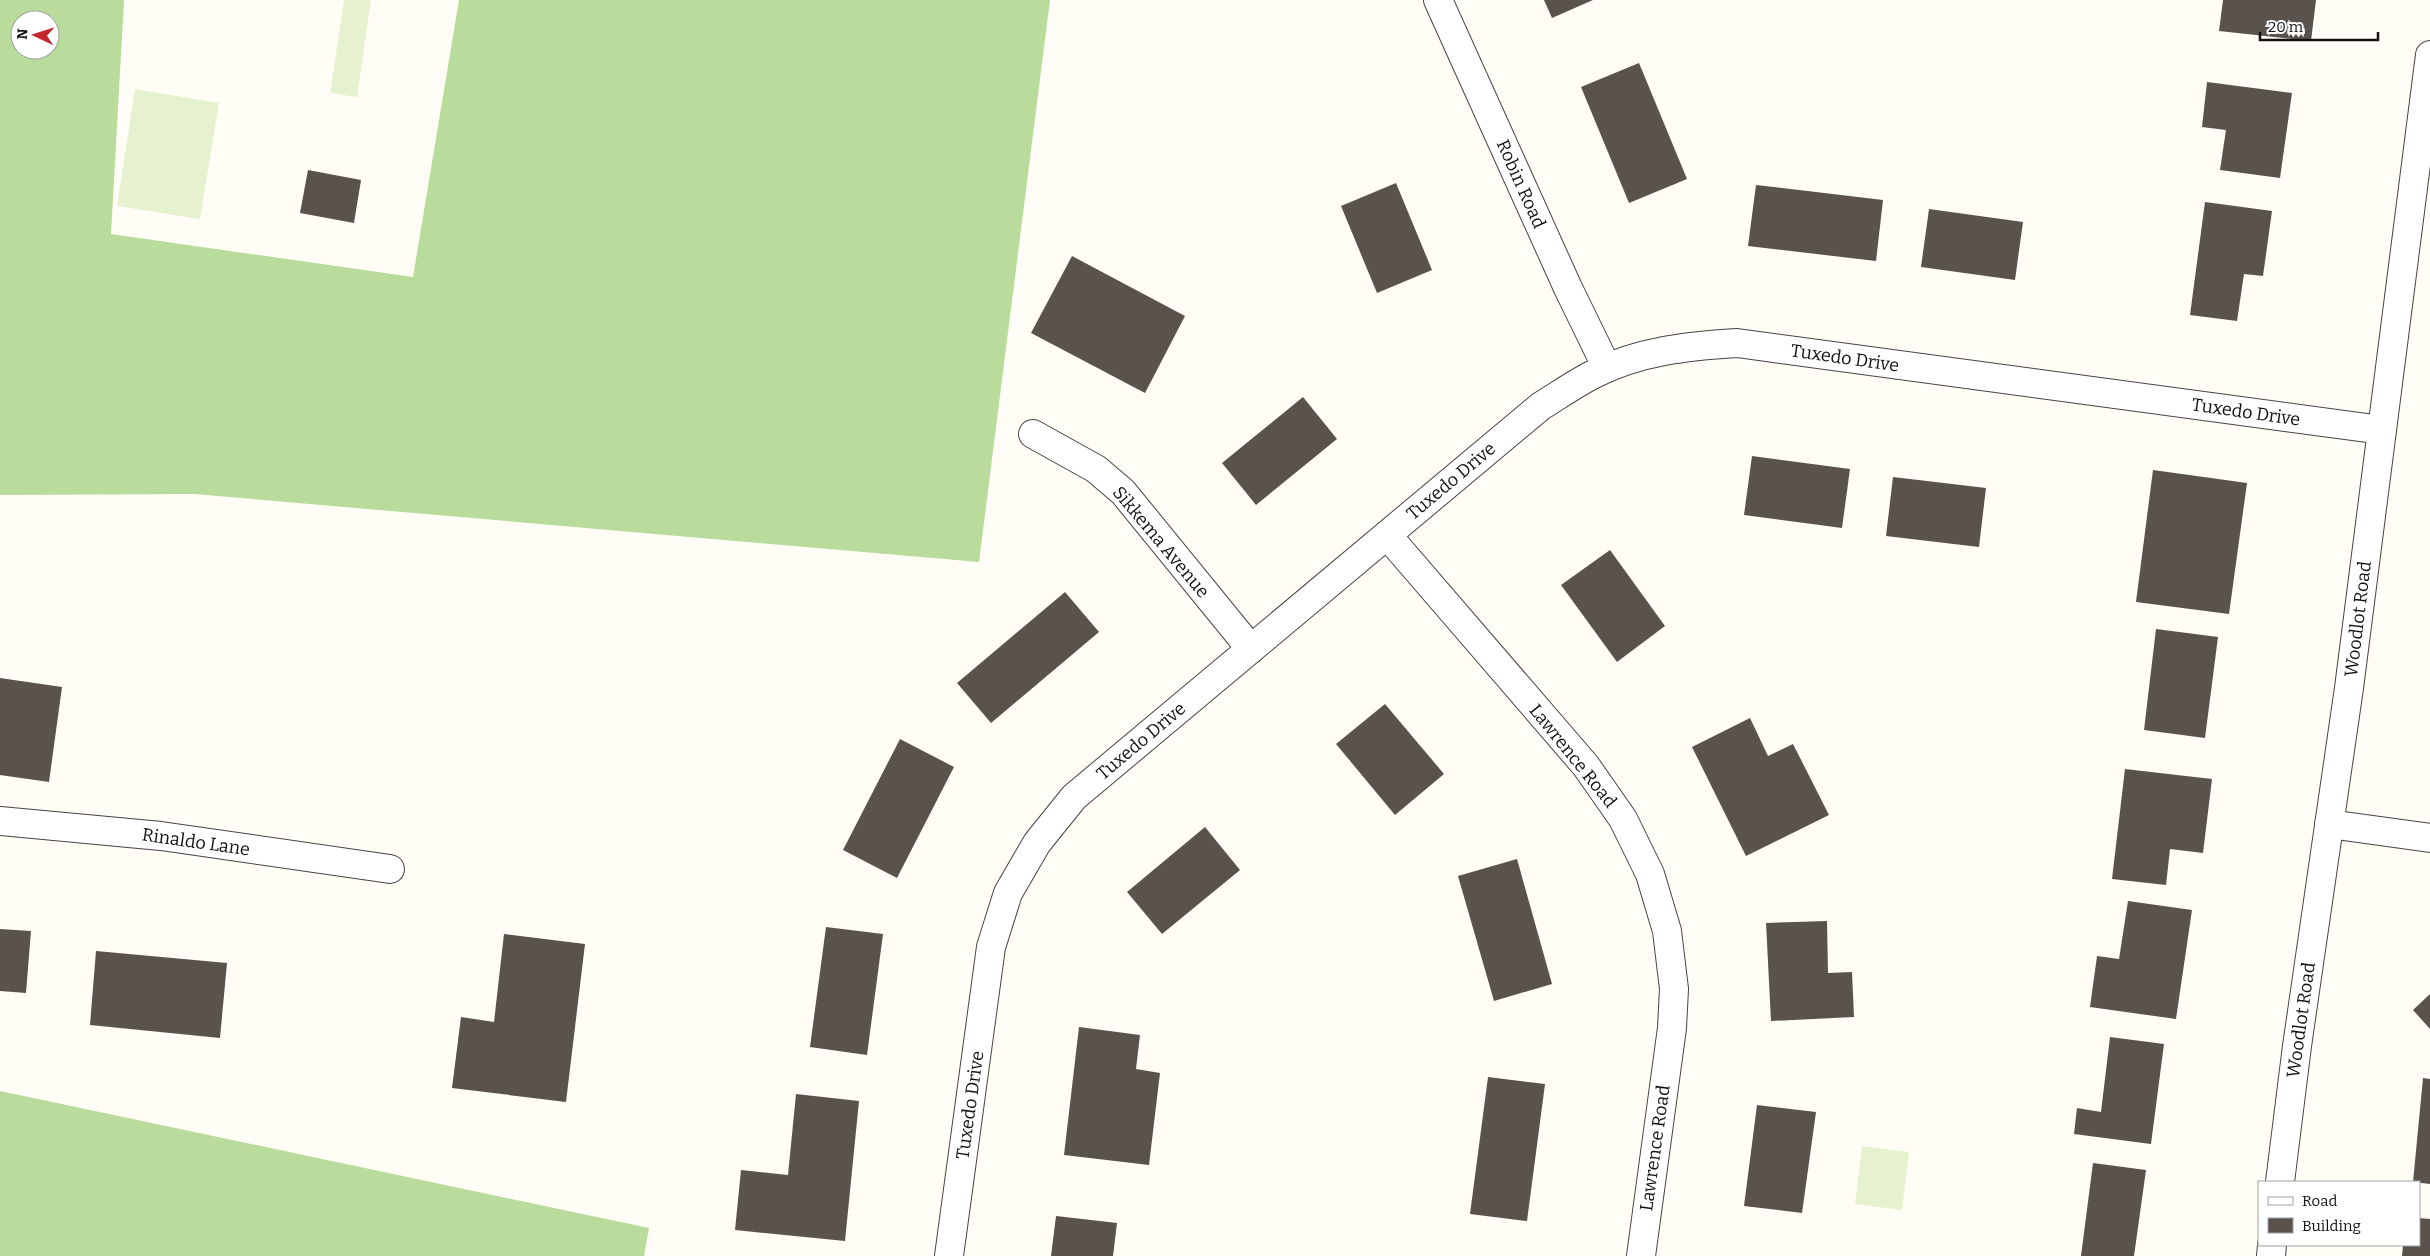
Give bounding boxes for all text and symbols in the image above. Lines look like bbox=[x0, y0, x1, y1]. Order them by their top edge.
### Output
north arrow bbox=[10, 10, 60, 60]
scale bar bbox=[2260, 10, 2378, 42]
text: 20 m bbox=[2268, 18, 2304, 36]
text: N bbox=[14, 28, 31, 40]
street label: Robin Road bbox=[1492, 136, 1550, 232]
street label: Tuxedo Drive bbox=[1789, 339, 1901, 377]
street label: Tuxedo Drive bbox=[2190, 393, 2302, 431]
street label: Tuxedo Drive bbox=[1402, 437, 1500, 525]
street label: Sikkema Avenue bbox=[1108, 482, 1214, 602]
street label: Woodlot Road bbox=[2340, 560, 2376, 678]
street label: Tuxedo Drive bbox=[1092, 697, 1190, 785]
street label: Lawrence Road bbox=[1525, 700, 1622, 812]
street label: Rinaldo Lane bbox=[141, 824, 251, 860]
street label: Woodlot Road bbox=[2282, 960, 2320, 1079]
street label: Tuxedo Drive bbox=[951, 1049, 989, 1161]
street label: Lawrence Road bbox=[1635, 1083, 1675, 1212]
legend bbox=[2258, 1181, 2420, 1246]
text: Road bbox=[2302, 1192, 2337, 1210]
text: Building bbox=[2302, 1217, 2361, 1235]

